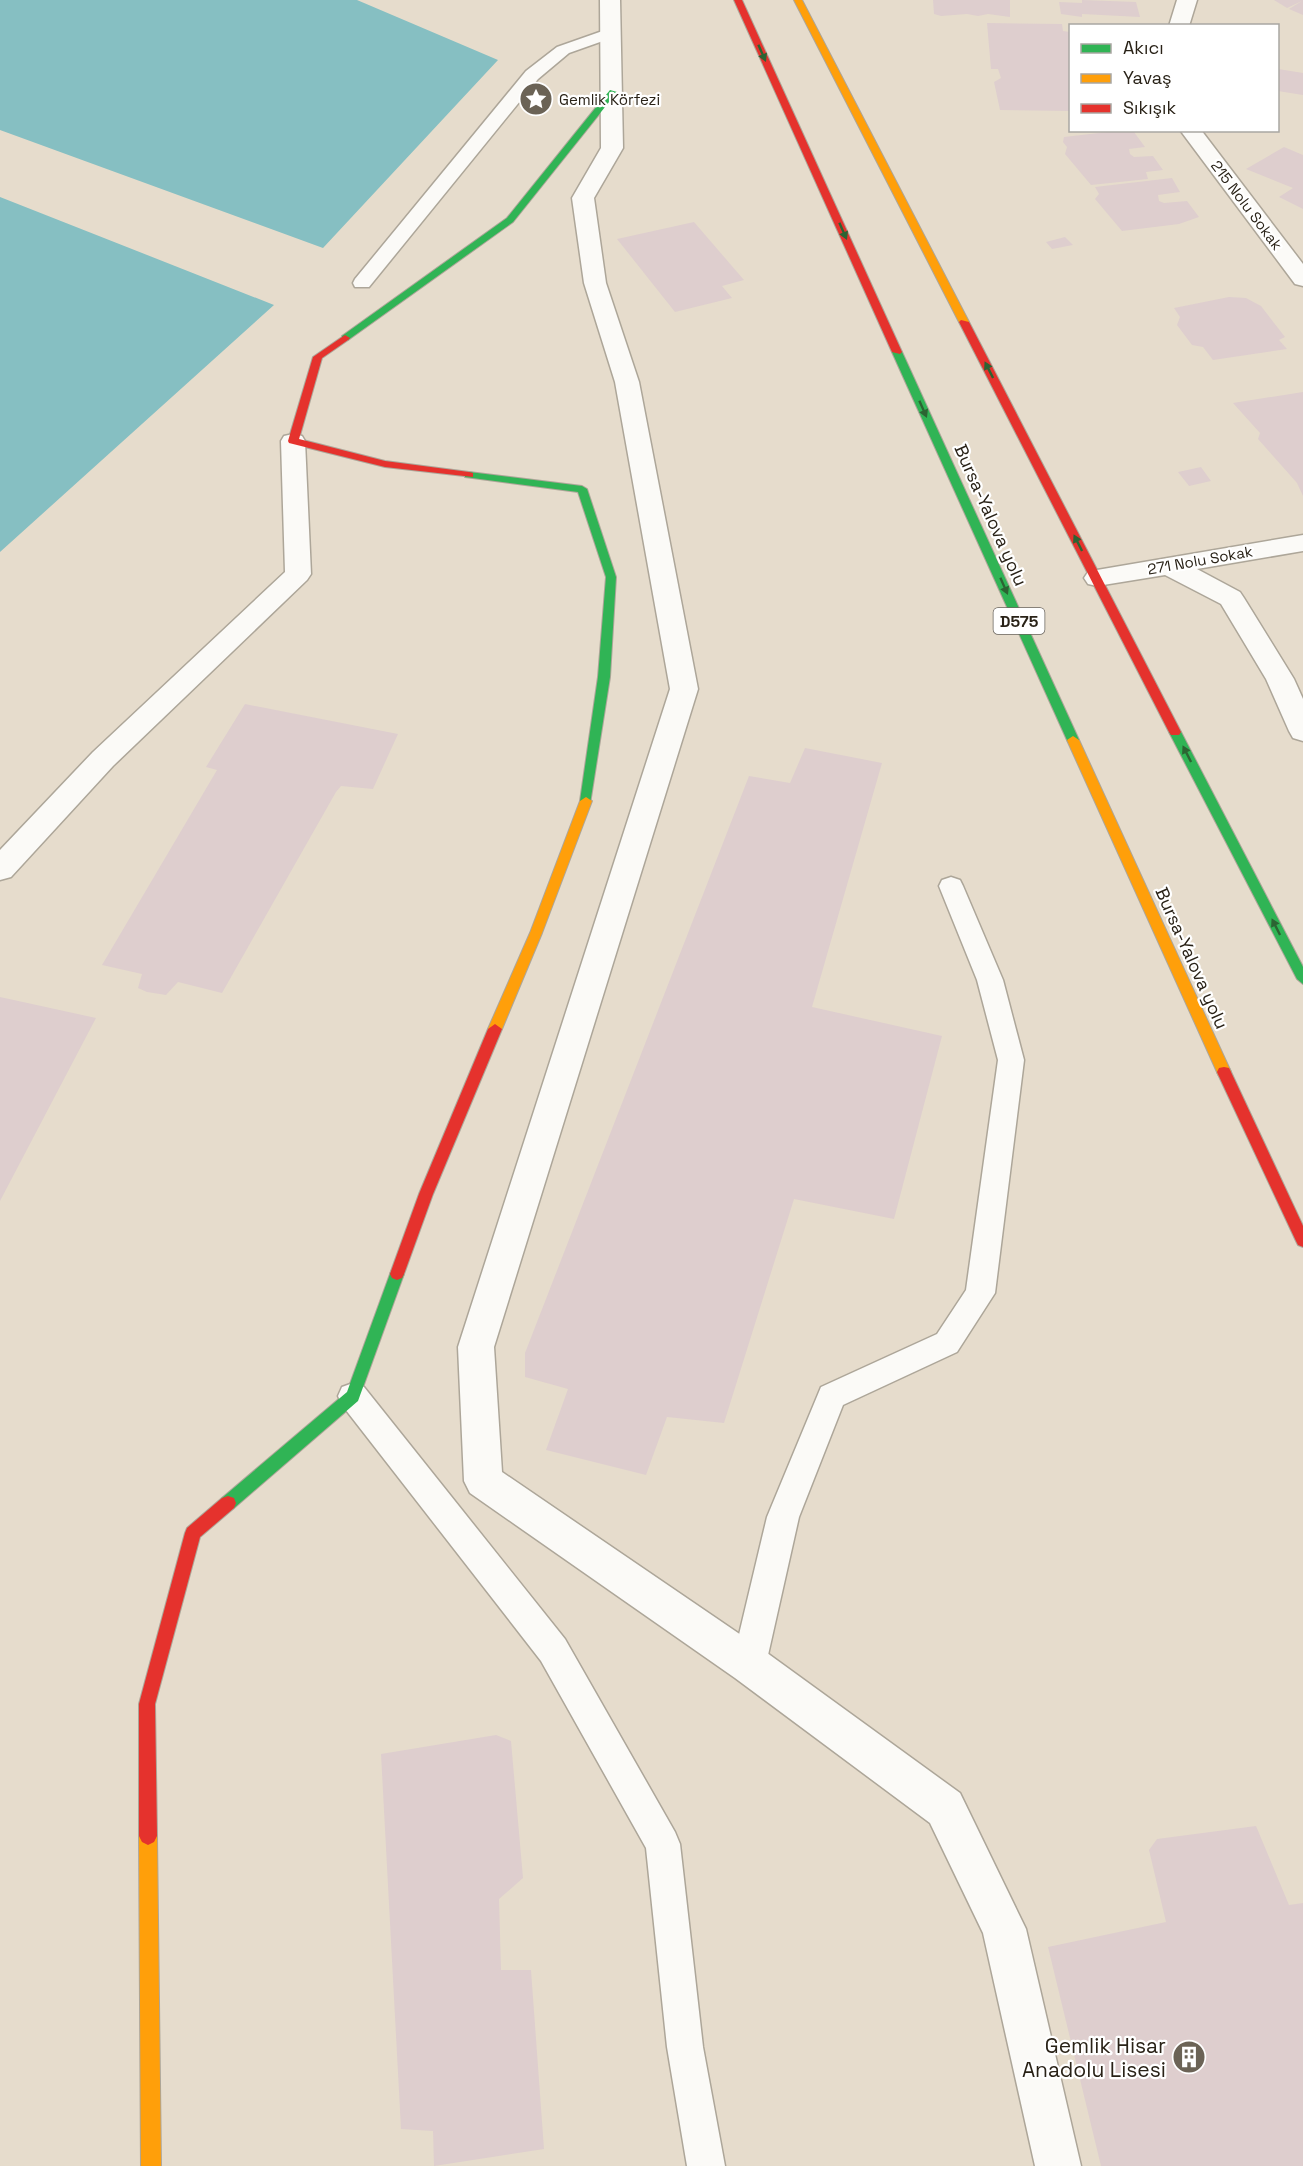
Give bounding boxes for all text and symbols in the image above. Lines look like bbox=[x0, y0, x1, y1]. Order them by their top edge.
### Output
legend bbox=[1069, 24, 1279, 132]
text: Akıcı bbox=[1123, 36, 1164, 59]
one-way arrow bbox=[757, 45, 767, 63]
text: Yavaş bbox=[1123, 66, 1172, 89]
place icon: Gemlik Körfezi bbox=[518, 81, 554, 117]
place label: Gemlik Körfezi bbox=[559, 90, 660, 109]
text: Sıkışık bbox=[1123, 96, 1176, 119]
street label: 215 Nolu Sokak bbox=[1207, 156, 1287, 254]
one-way arrow bbox=[838, 222, 847, 239]
one-way arrow bbox=[984, 361, 994, 378]
one-way arrow bbox=[918, 400, 928, 418]
street label: Bursa-Yalova yolu bbox=[949, 441, 1033, 589]
one-way arrow bbox=[1074, 534, 1084, 552]
street label: 271 Nolu Sokak bbox=[1146, 541, 1254, 579]
one-way arrow bbox=[999, 578, 1008, 595]
road number: D575 bbox=[994, 608, 1044, 634]
one-way arrow bbox=[1182, 745, 1192, 762]
street label: Bursa-Yalova yolu bbox=[1150, 884, 1234, 1032]
one-way arrow bbox=[1271, 918, 1281, 935]
place label: Gemlik Hisar Anadolu Lisesi bbox=[1022, 2032, 1166, 2083]
building icon: Gemlik Hisar Anadolu Lisesi bbox=[1171, 2039, 1207, 2075]

